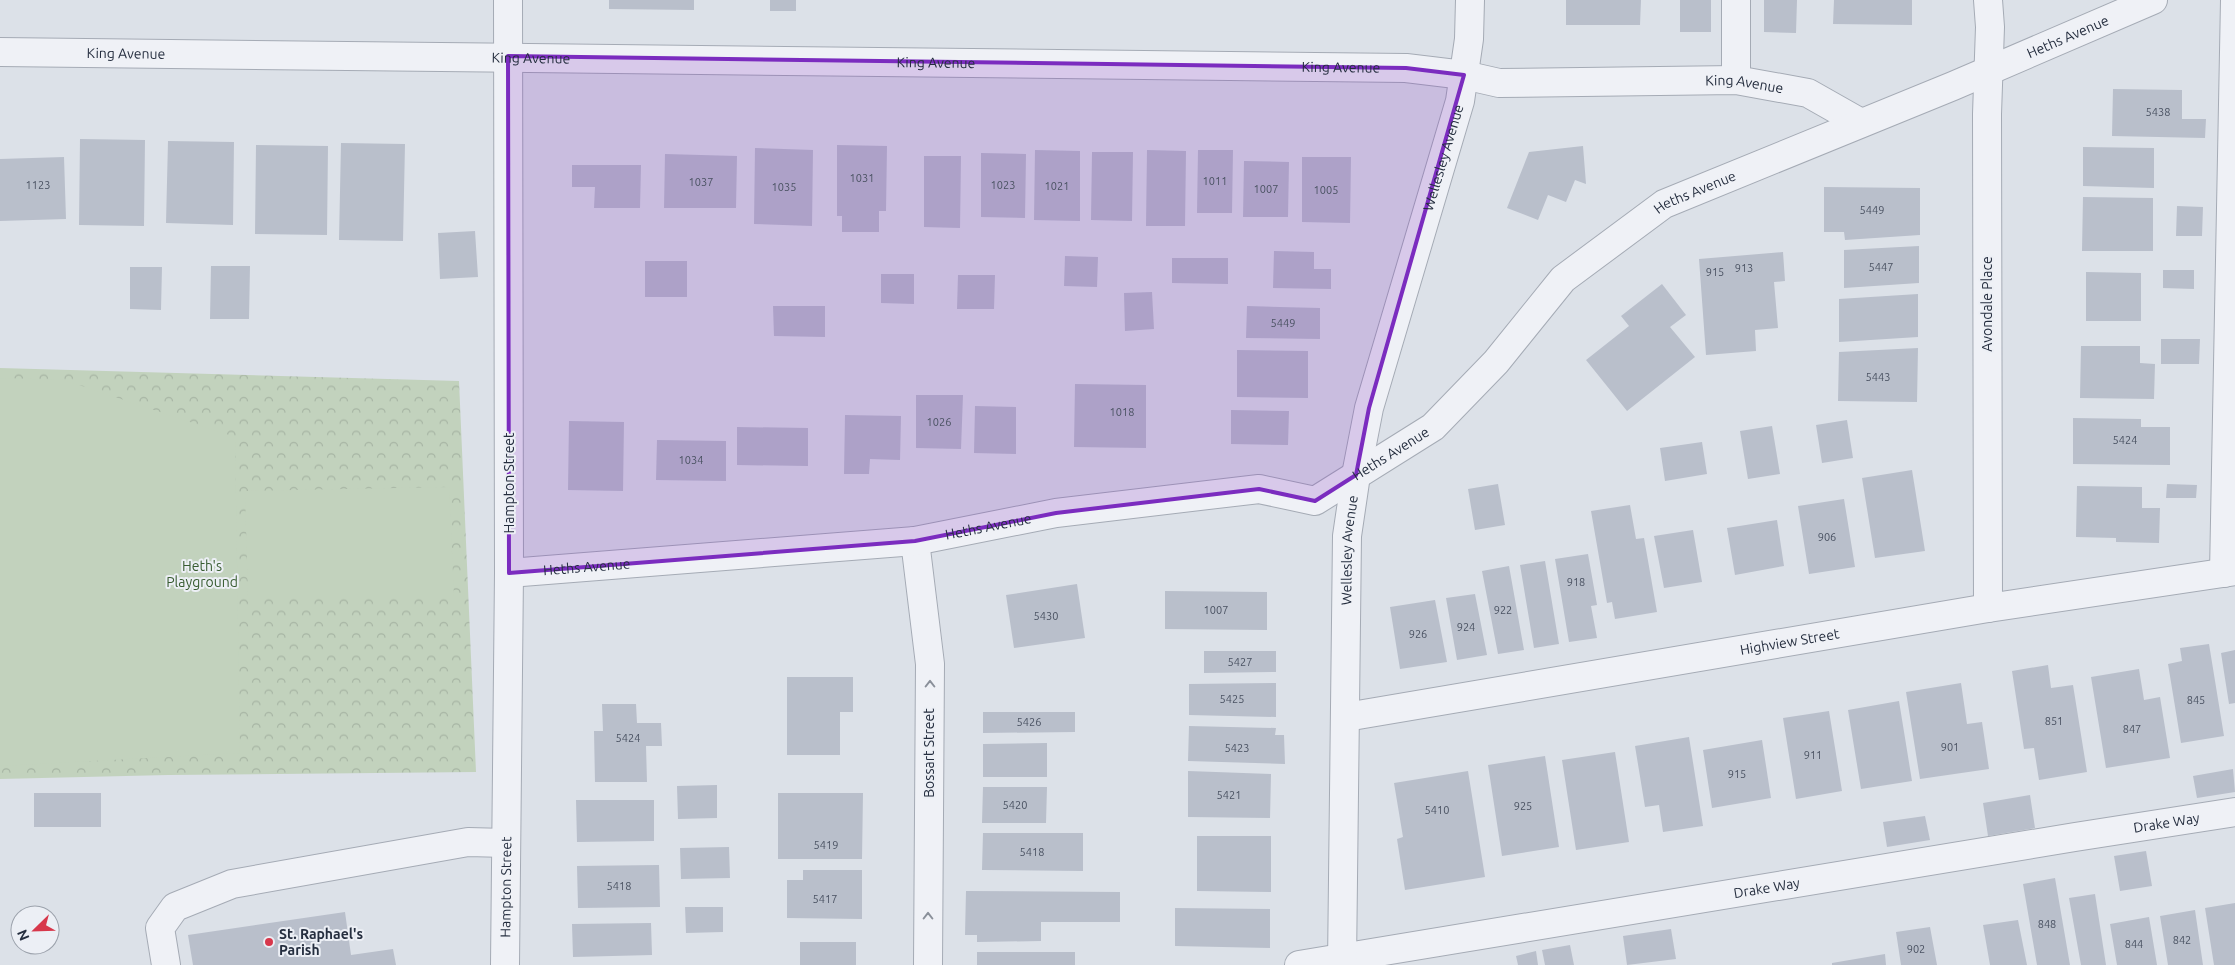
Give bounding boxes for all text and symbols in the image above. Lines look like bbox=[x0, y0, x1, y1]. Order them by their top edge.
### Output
street label: Heths Avenue bbox=[2024, 12, 2111, 61]
street label: King Avenue bbox=[87, 45, 165, 62]
street label: King Avenue bbox=[492, 50, 570, 66]
street label: King Avenue bbox=[896, 54, 975, 71]
street label: King Avenue bbox=[1301, 59, 1380, 76]
street label: King Avenue bbox=[1705, 72, 1785, 96]
street label: Wellesley Avenue bbox=[1420, 103, 1467, 213]
house number: 5438 bbox=[2146, 106, 2170, 118]
street label: Heths Avenue bbox=[1651, 168, 1738, 217]
house number: 1031 bbox=[850, 172, 874, 184]
house number: 1011 bbox=[1203, 175, 1227, 187]
house number: 1037 bbox=[689, 176, 713, 188]
house number: 1123 bbox=[26, 179, 50, 191]
house number: 1023 bbox=[991, 179, 1015, 191]
house number: 1021 bbox=[1045, 180, 1069, 192]
house number: 1035 bbox=[772, 181, 796, 193]
house number: 1007 bbox=[1254, 183, 1278, 195]
house number: 1005 bbox=[1314, 184, 1338, 196]
house number: 5449 bbox=[1860, 204, 1884, 216]
street label: Avondale Place bbox=[1979, 256, 1995, 352]
house number: 5447 bbox=[1869, 261, 1893, 273]
house number: 913 bbox=[1735, 262, 1753, 274]
house number: 915 bbox=[1706, 266, 1724, 278]
house number: 5449 bbox=[1271, 317, 1295, 329]
house number: 5443 bbox=[1866, 371, 1890, 383]
house number: 1018 bbox=[1110, 406, 1134, 418]
house number: 1026 bbox=[927, 416, 951, 428]
street label: Heths Avenue bbox=[1349, 424, 1432, 484]
street label: Hampton Street bbox=[501, 432, 517, 534]
house number: 5424 bbox=[2113, 434, 2137, 446]
house number: 1034 bbox=[679, 454, 703, 466]
street label: Wellesley Avenue bbox=[1338, 494, 1361, 605]
street label: Heths Avenue bbox=[944, 510, 1033, 543]
house number: 906 bbox=[1818, 531, 1836, 543]
street label: Heths Avenue bbox=[543, 555, 631, 578]
park label: Heth's Playground bbox=[166, 558, 238, 590]
house number: 918 bbox=[1567, 576, 1585, 588]
house number: 1007 bbox=[1204, 604, 1228, 616]
house number: 922 bbox=[1494, 604, 1512, 616]
house number: 5430 bbox=[1034, 610, 1058, 622]
house number: 924 bbox=[1457, 621, 1475, 633]
street label: Highview Street bbox=[1739, 625, 1841, 658]
house number: 926 bbox=[1409, 628, 1427, 640]
house number: 5427 bbox=[1228, 656, 1252, 668]
one-way arrow bbox=[925, 680, 935, 688]
house number: 5425 bbox=[1220, 693, 1244, 705]
house number: 845 bbox=[2187, 694, 2205, 706]
street label: Bossart Street bbox=[921, 708, 937, 798]
house number: 851 bbox=[2045, 715, 2063, 727]
house number: 5426 bbox=[1017, 716, 1041, 728]
house number: 847 bbox=[2123, 723, 2141, 735]
house number: 5424 bbox=[616, 732, 640, 744]
house number: 901 bbox=[1941, 741, 1959, 753]
house number: 5423 bbox=[1225, 742, 1249, 754]
house number: 911 bbox=[1804, 749, 1822, 761]
house number: 915 bbox=[1728, 768, 1746, 780]
house number: 5421 bbox=[1217, 789, 1241, 801]
house number: 5420 bbox=[1003, 799, 1027, 811]
house number: 925 bbox=[1514, 800, 1532, 812]
house number: 5410 bbox=[1425, 804, 1449, 816]
street label: Drake Way bbox=[2132, 810, 2201, 836]
street label: Hampton Street bbox=[497, 836, 514, 938]
house number: 5419 bbox=[814, 839, 838, 851]
house number: 5418 bbox=[1020, 846, 1044, 858]
street label: Drake Way bbox=[1732, 874, 1801, 901]
house number: 5418 bbox=[607, 880, 631, 892]
house number: 5417 bbox=[813, 893, 837, 905]
north arrow bbox=[10, 905, 60, 955]
one-way arrow bbox=[923, 912, 933, 920]
house number: 848 bbox=[2038, 918, 2056, 930]
place label: St. Raphael's Parish bbox=[279, 926, 363, 958]
text: N bbox=[14, 927, 32, 943]
house number: 842 bbox=[2173, 934, 2191, 946]
marker: St. Raphael's Parish bbox=[263, 936, 275, 948]
house number: 844 bbox=[2125, 938, 2143, 950]
house number: 902 bbox=[1907, 943, 1925, 955]

